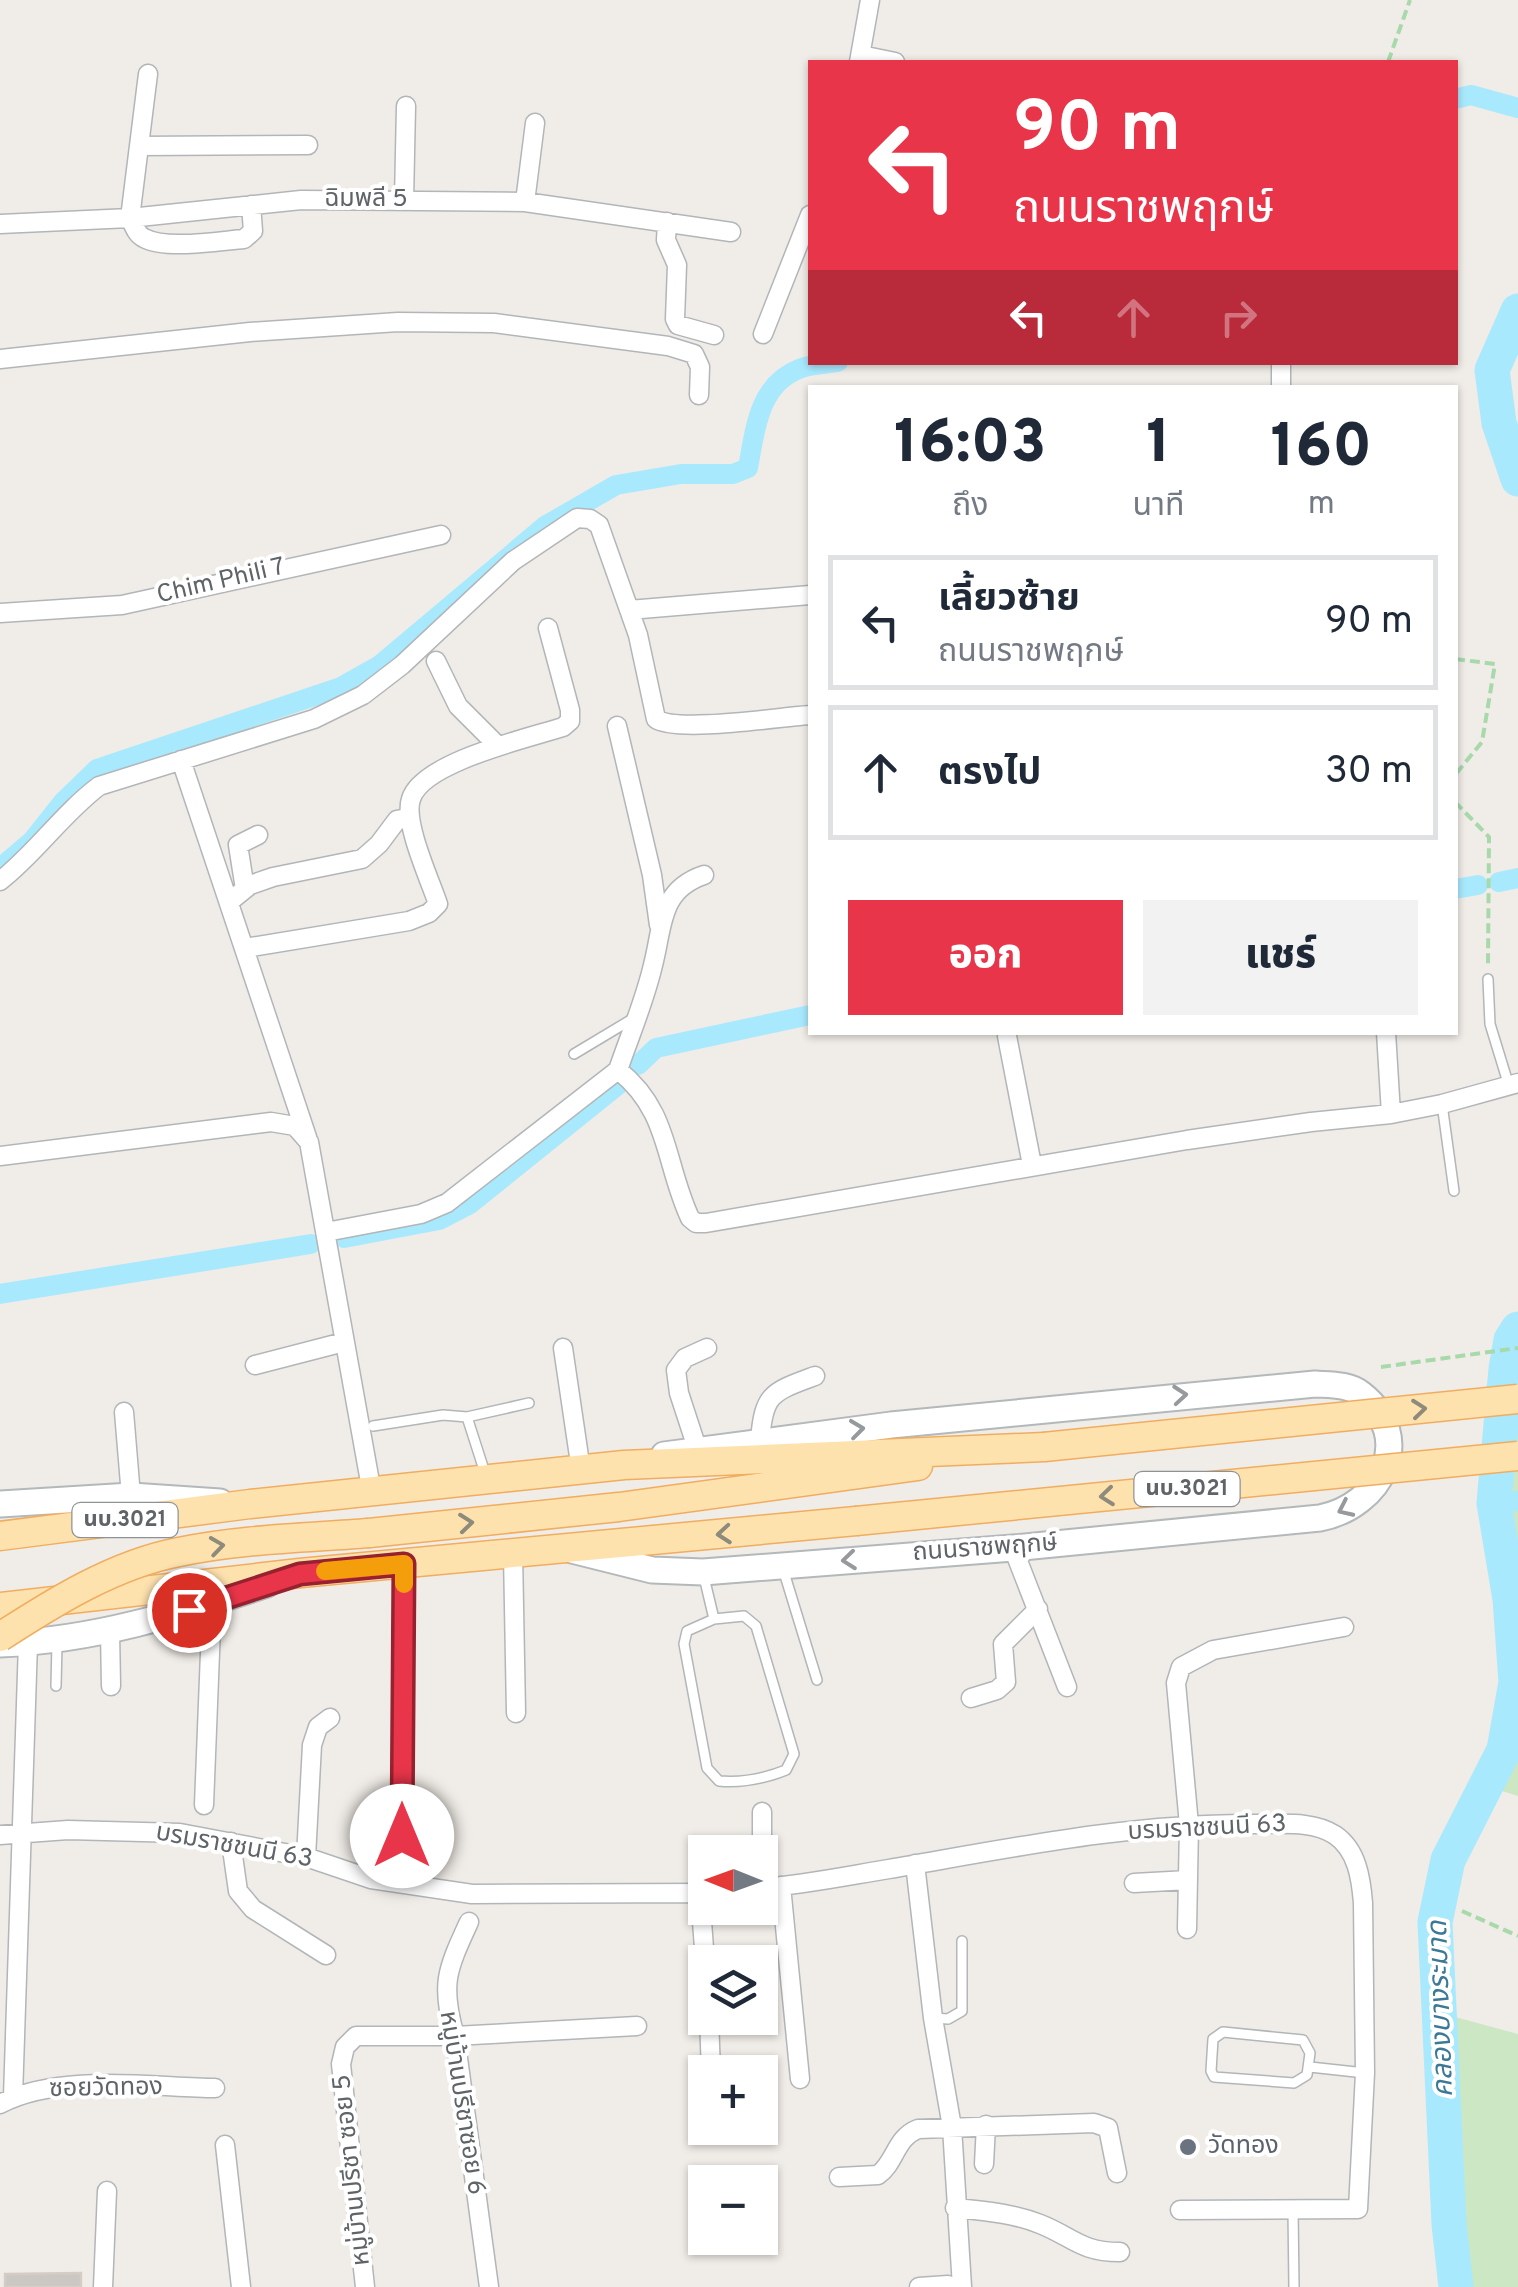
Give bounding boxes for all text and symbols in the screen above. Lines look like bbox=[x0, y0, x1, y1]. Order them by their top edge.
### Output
text: 90 m bbox=[1013, 87, 1181, 176]
icon: left bbox=[848, 100, 978, 230]
text: ถนนราชพฤกษ์ bbox=[1013, 182, 1274, 239]
street label: ฉิมพลี 5 bbox=[324, 184, 408, 216]
icon: left bbox=[1001, 290, 1056, 345]
icon: ahead bbox=[1106, 290, 1161, 345]
icon: right bbox=[1211, 290, 1266, 345]
text: 16:03 bbox=[894, 408, 1046, 484]
text: 1 bbox=[1146, 408, 1171, 484]
text: 160 bbox=[1270, 412, 1372, 488]
text: m bbox=[1308, 485, 1335, 525]
text: ถึง bbox=[952, 487, 988, 527]
text: นาที bbox=[1132, 487, 1184, 527]
street label: Chim Phili 7 bbox=[154, 552, 288, 612]
text: เลี้ยวซ้าย bbox=[938, 576, 1080, 625]
icon: left bbox=[853, 595, 908, 650]
text: 90 m bbox=[1325, 598, 1413, 647]
text: ถนนราชพฤกษ์ bbox=[938, 633, 1124, 673]
icon: ahead bbox=[853, 745, 908, 800]
text: 30 m bbox=[1325, 748, 1413, 797]
text: ตรงไป bbox=[938, 750, 1041, 799]
button: ออก bbox=[848, 900, 1123, 1015]
button: แชร์ bbox=[1143, 900, 1418, 1015]
one-way arrow bbox=[1173, 1385, 1189, 1407]
one-way arrow bbox=[1412, 1399, 1428, 1421]
one-way arrow bbox=[849, 1419, 865, 1440]
road number: นบ.3021 bbox=[1134, 1472, 1240, 1506]
one-way arrow bbox=[1099, 1485, 1115, 1507]
one-way arrow bbox=[1338, 1496, 1356, 1516]
road number: นบ.3021 bbox=[72, 1503, 178, 1537]
one-way arrow bbox=[458, 1513, 474, 1534]
one-way arrow bbox=[716, 1522, 732, 1544]
street label: ถนนราชพฤกษ์ bbox=[911, 1528, 1059, 1570]
one-way arrow bbox=[209, 1537, 225, 1558]
one-way arrow bbox=[841, 1548, 857, 1570]
pin bbox=[147, 1568, 232, 1653]
icon: arrive bbox=[162, 1583, 217, 1638]
position arrow bbox=[350, 1784, 454, 1888]
street label: บรมราชชนนี 63 bbox=[1127, 1809, 1287, 1849]
street label: บรมราชชนนี 63 bbox=[153, 1817, 315, 1877]
north arrow bbox=[688, 1835, 778, 1925]
map controls bbox=[688, 1835, 778, 2255]
water label: คลองบางระมาด bbox=[1421, 1919, 1463, 2098]
button: layers bbox=[688, 1945, 778, 2035]
street label: หมู่บ้านปรีชาซอย 6 bbox=[431, 2009, 491, 2197]
button: + bbox=[688, 2055, 778, 2145]
street label: ซอยวัดทอง bbox=[49, 2072, 163, 2106]
street label: หมู่บ้านปรีชา ซอย 5 bbox=[327, 2073, 379, 2267]
place label: วัดทอง bbox=[1208, 2131, 1279, 2163]
marker: วัดทอง bbox=[1177, 2136, 1199, 2158]
button: − bbox=[688, 2165, 778, 2255]

